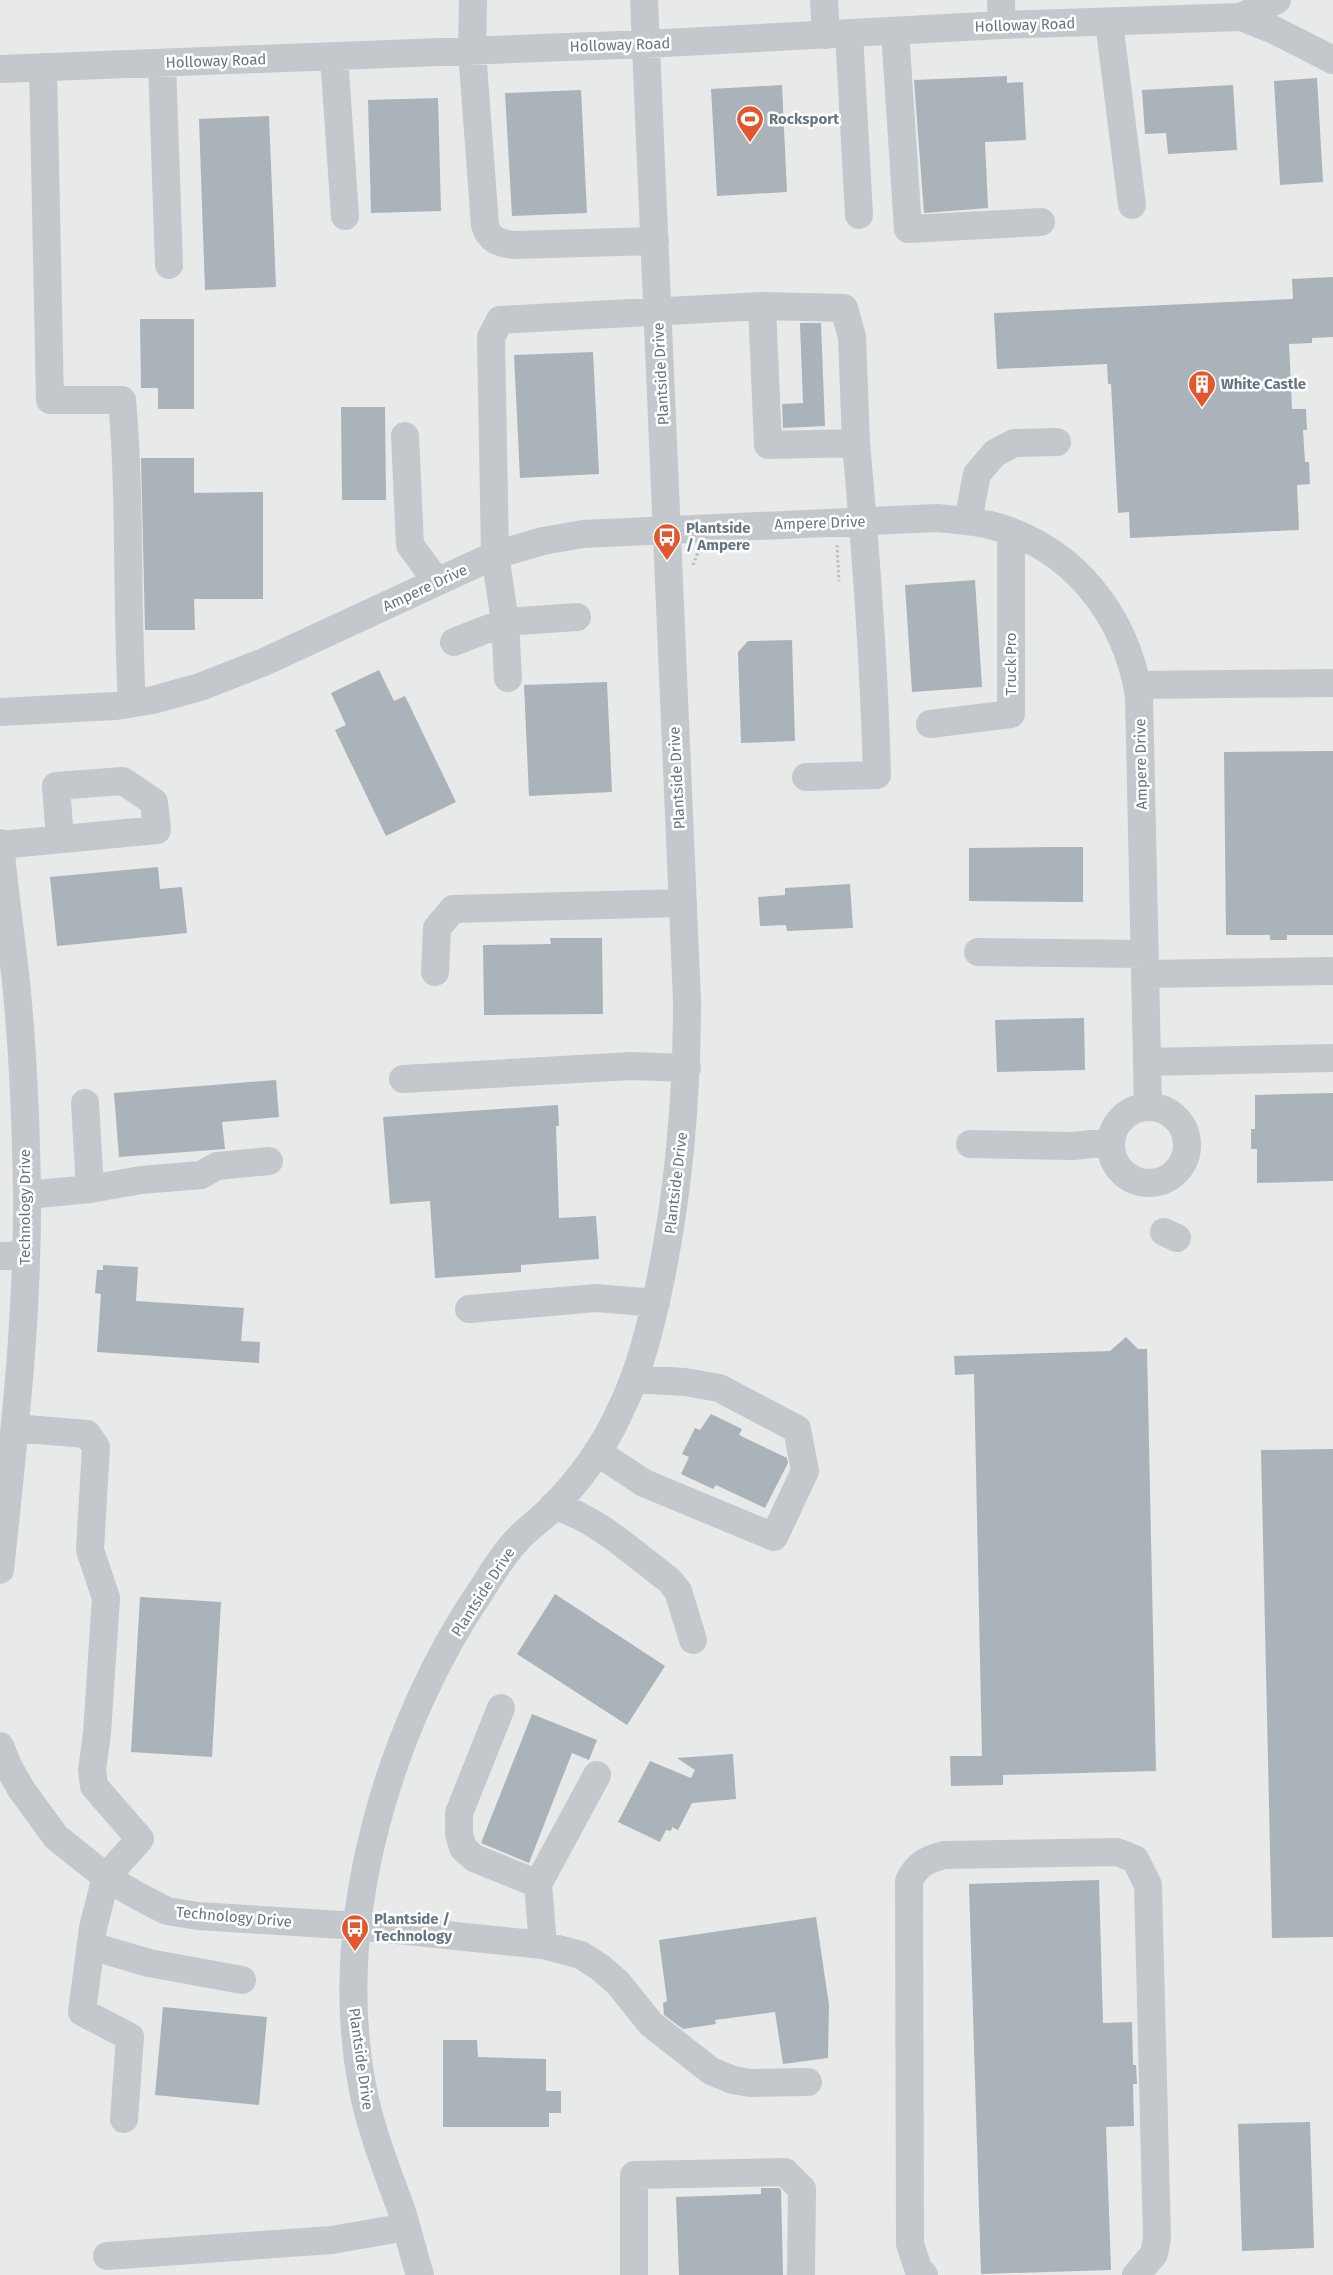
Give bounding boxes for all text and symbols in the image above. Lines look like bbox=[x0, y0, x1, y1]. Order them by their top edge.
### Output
street label: Holloway Road bbox=[974, 14, 1076, 36]
street label: Holloway Road bbox=[569, 34, 671, 56]
street label: Holloway Road bbox=[165, 50, 267, 72]
sports icon: Rocksport bbox=[735, 104, 765, 143]
place label: Rocksport bbox=[769, 110, 839, 128]
street label: Plantside Drive bbox=[649, 322, 673, 426]
building icon: White Castle bbox=[1187, 369, 1217, 408]
place label: White Castle bbox=[1221, 375, 1306, 393]
street label: Ampere Drive bbox=[774, 512, 866, 534]
place label: Plantside / Ampere bbox=[686, 519, 751, 554]
bus stop icon: Plantside / Ampere bbox=[652, 522, 682, 561]
street label: Ampere Drive bbox=[380, 561, 470, 615]
street label: Truck Pro bbox=[1002, 632, 1020, 696]
street label: Ampere Drive bbox=[1131, 718, 1151, 810]
street label: Plantside Drive bbox=[665, 726, 689, 830]
street label: Plantside Drive bbox=[661, 1131, 691, 1235]
street label: Technology Drive bbox=[16, 1149, 34, 1265]
street label: Plantside Drive bbox=[447, 1544, 519, 1640]
street label: Technology Drive bbox=[175, 1903, 293, 1931]
place label: Plantside / Technology bbox=[374, 1910, 452, 1945]
bus stop icon: Plantside / Technology bbox=[340, 1913, 370, 1952]
street label: Plantside Drive bbox=[345, 2007, 377, 2111]

